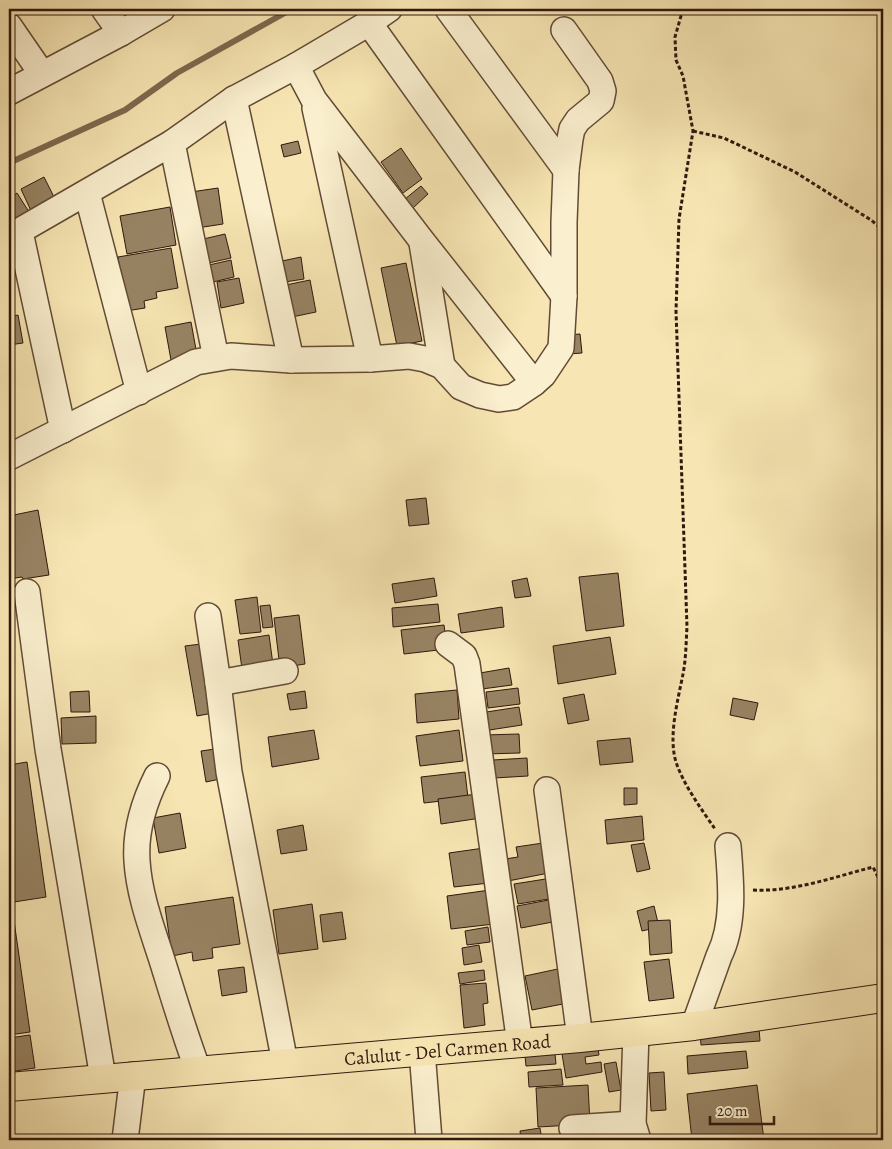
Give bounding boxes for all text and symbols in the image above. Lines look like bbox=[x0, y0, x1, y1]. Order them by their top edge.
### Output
street label: Calulut - Del Carmen Road bbox=[343, 1028, 553, 1072]
scale bar bbox=[710, 1094, 773, 1126]
text: 20 m bbox=[717, 1101, 748, 1121]

